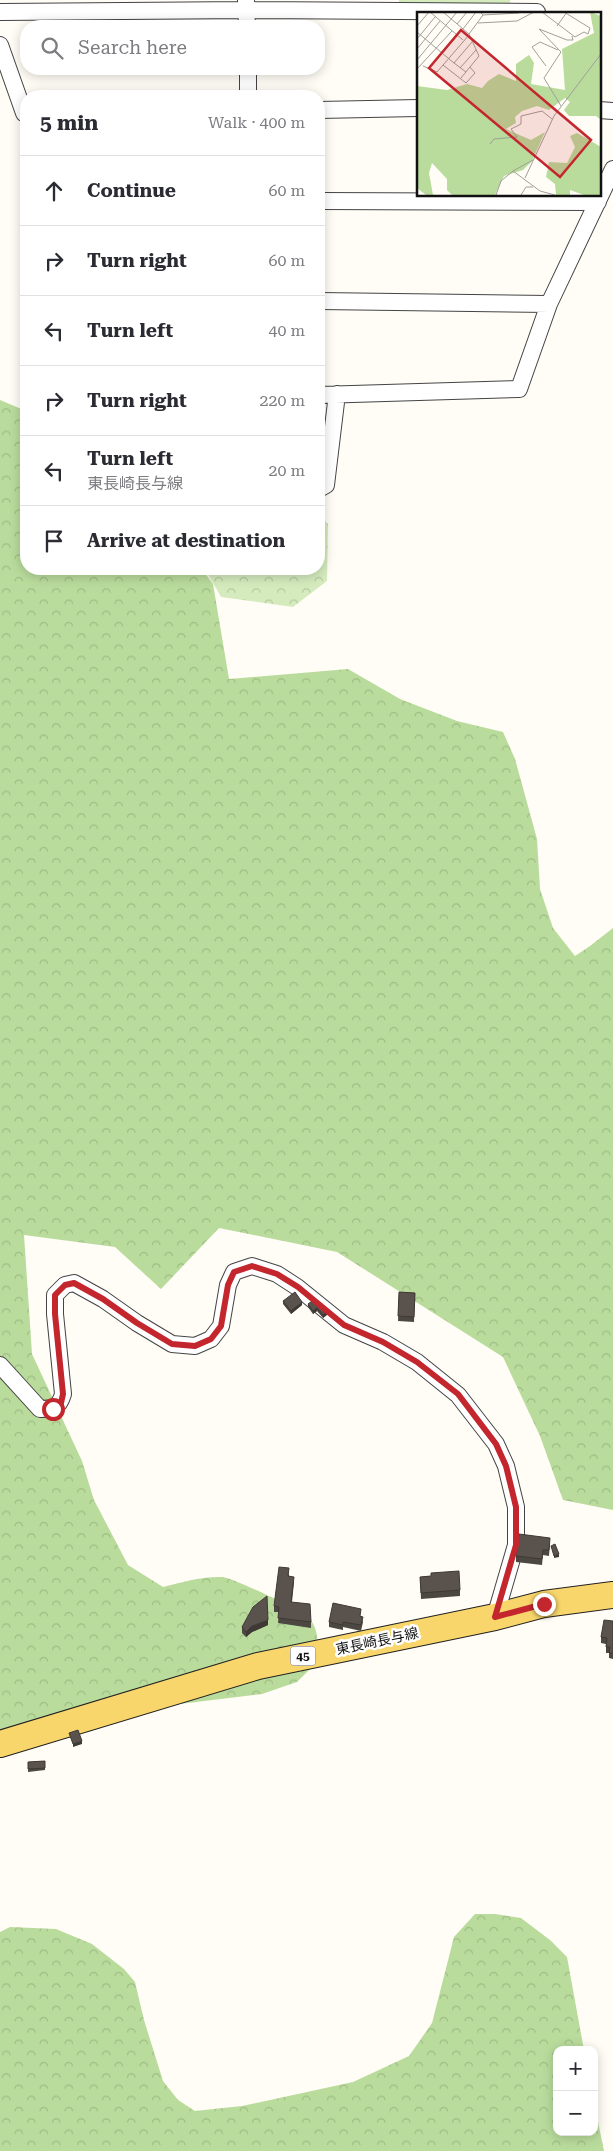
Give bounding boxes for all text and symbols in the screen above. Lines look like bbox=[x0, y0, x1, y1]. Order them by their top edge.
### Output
inset map bbox=[417, 12, 600, 196]
search box bbox=[20, 20, 325, 75]
icon: search bbox=[38, 34, 66, 62]
text: Search here bbox=[78, 36, 187, 59]
text: 5 min bbox=[40, 111, 98, 135]
text: Walk · 400 m bbox=[208, 113, 305, 132]
icon: ahead bbox=[40, 177, 68, 205]
text: Continue bbox=[87, 179, 176, 202]
text: 60 m bbox=[268, 181, 305, 200]
icon: right bbox=[40, 247, 68, 275]
text: Turn right bbox=[87, 249, 187, 272]
text: 60 m bbox=[268, 251, 305, 270]
icon: left bbox=[40, 317, 68, 345]
text: Turn left bbox=[87, 319, 173, 342]
text: 40 m bbox=[268, 321, 305, 340]
icon: right bbox=[40, 387, 68, 415]
text: Turn right bbox=[87, 389, 187, 412]
text: 220 m bbox=[259, 391, 305, 410]
text: Turn left bbox=[87, 447, 173, 470]
icon: left bbox=[40, 457, 68, 485]
text: 20 m bbox=[268, 461, 305, 480]
text: 東長崎長与線 bbox=[87, 474, 183, 493]
icon: arrive bbox=[40, 527, 68, 555]
text: Arrive at destination bbox=[87, 529, 285, 552]
route start bbox=[42, 1398, 65, 1421]
route end bbox=[533, 1593, 556, 1616]
street label: 東長崎長与線 bbox=[334, 1624, 420, 1658]
road number: 45 bbox=[290, 1646, 316, 1665]
map controls bbox=[553, 2046, 598, 2136]
button: + bbox=[553, 2046, 598, 2091]
button: − bbox=[553, 2091, 598, 2136]

